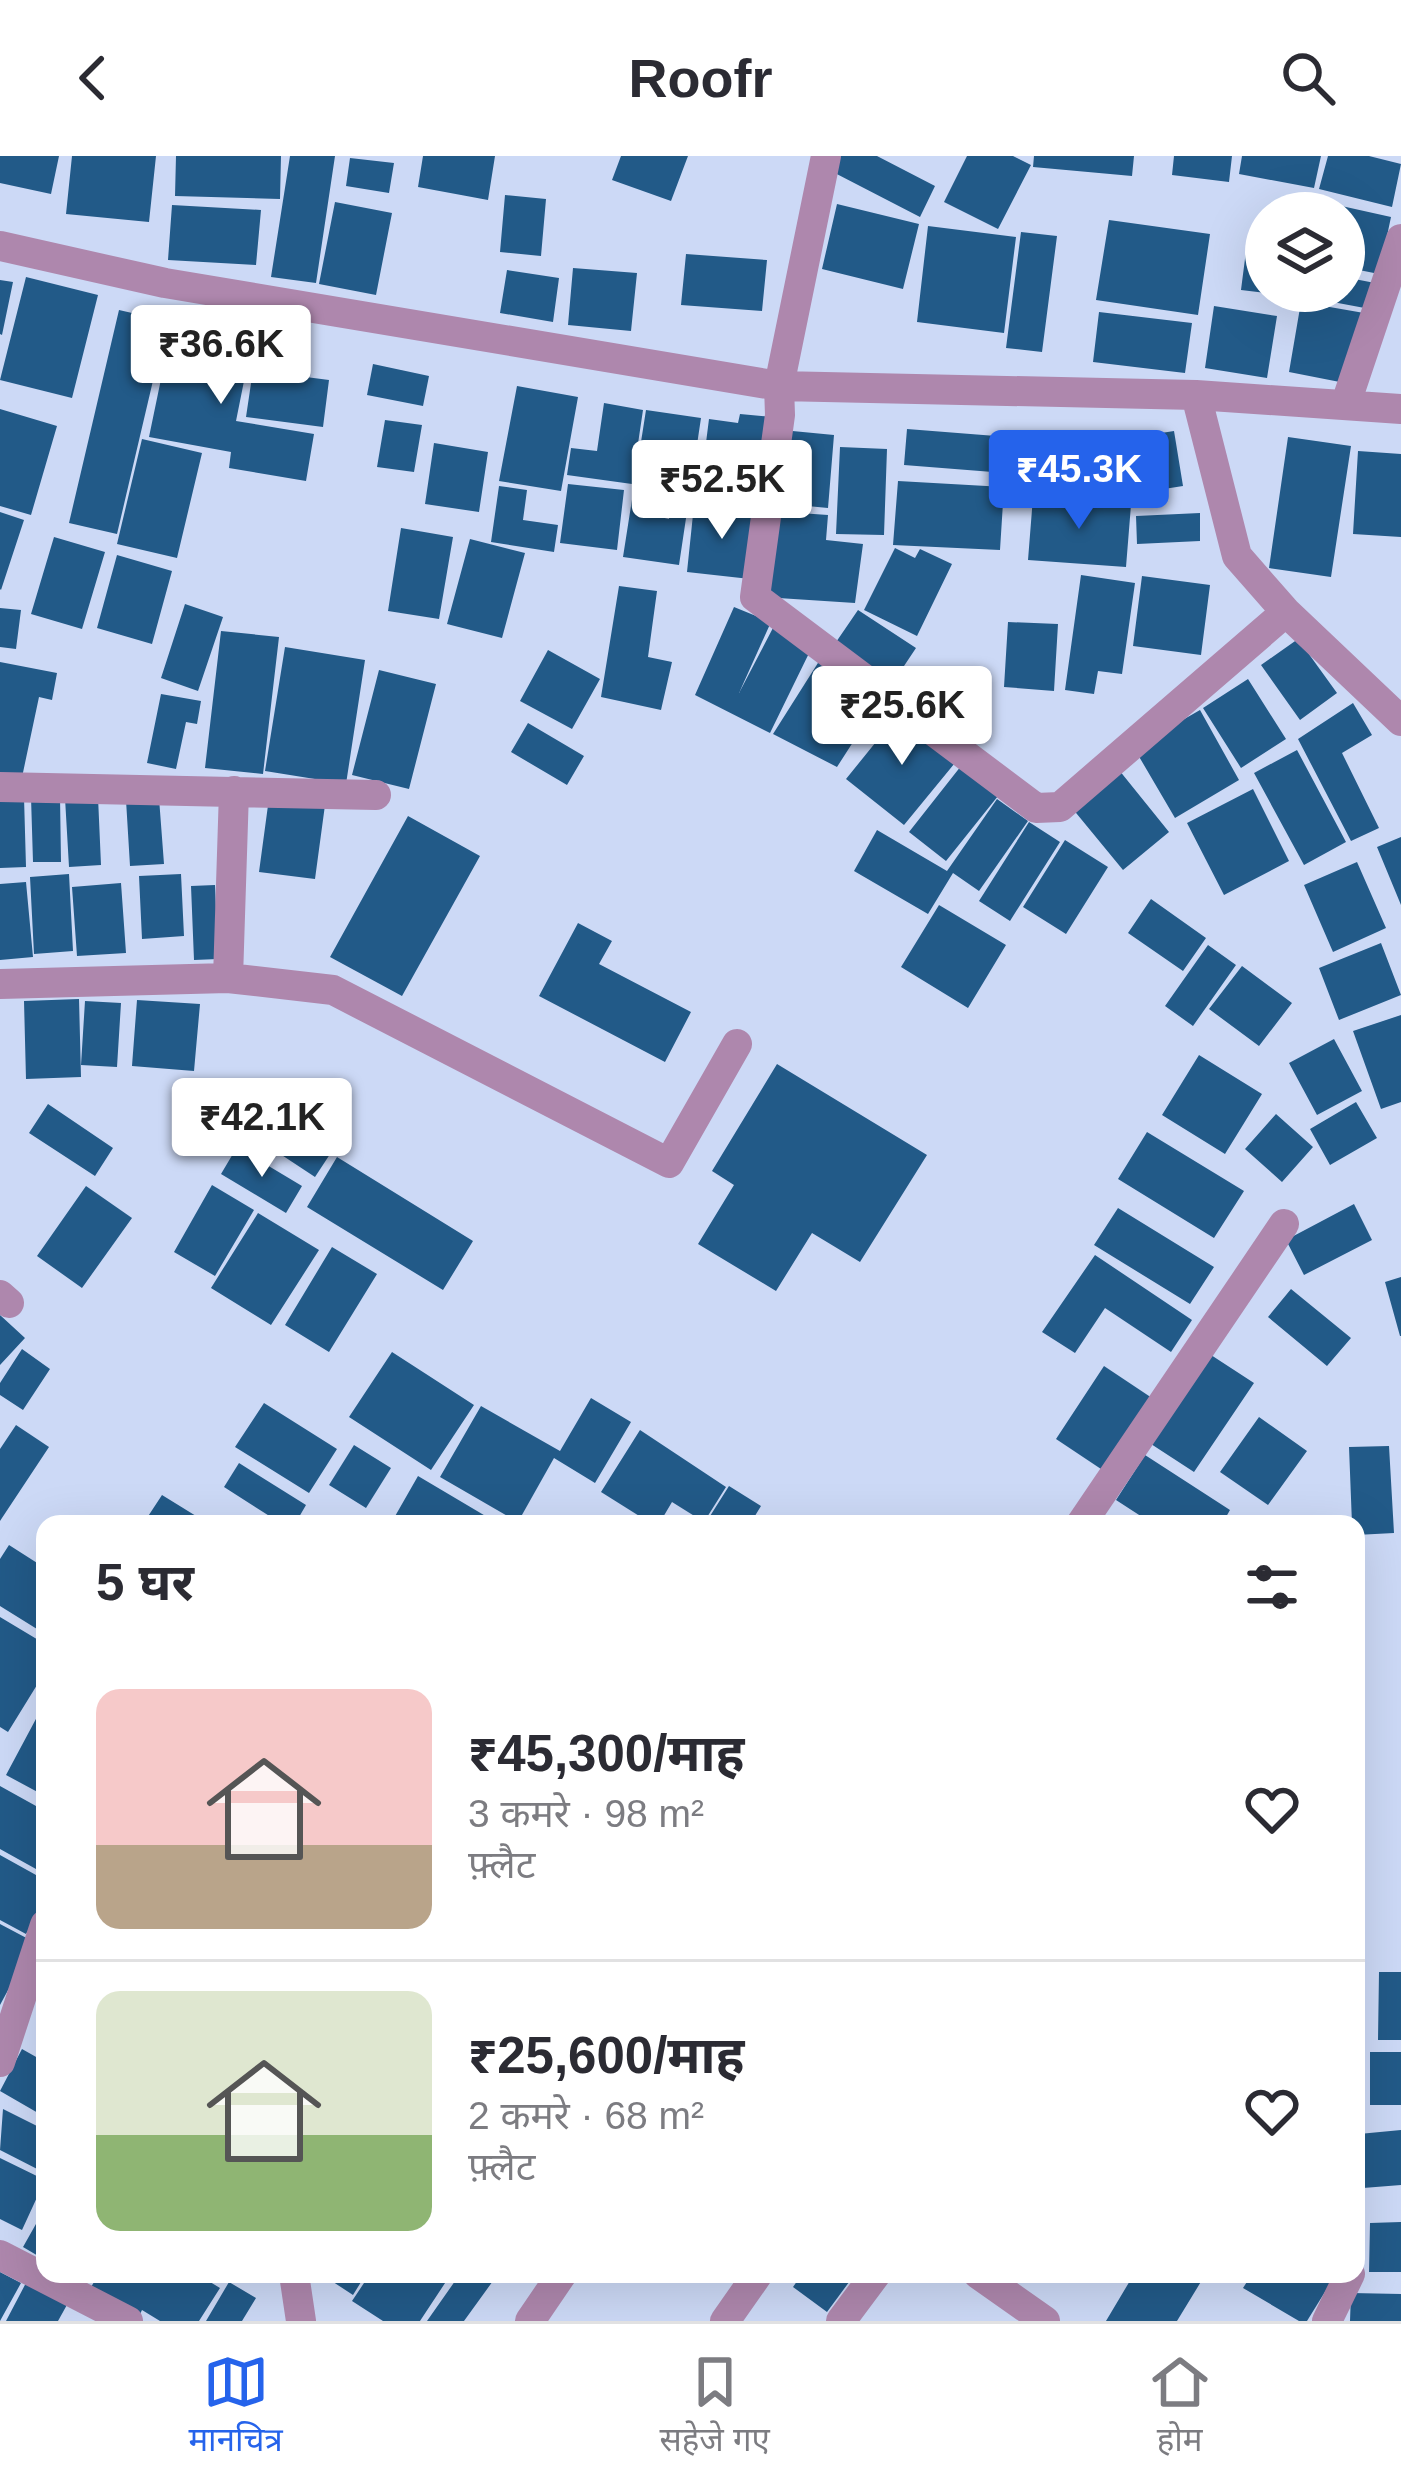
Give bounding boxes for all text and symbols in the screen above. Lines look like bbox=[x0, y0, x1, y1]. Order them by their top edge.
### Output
icon: back bbox=[60, 45, 126, 111]
icon: search bbox=[1275, 45, 1341, 111]
text: Roofr bbox=[629, 48, 772, 108]
map controls bbox=[1245, 192, 1365, 312]
button: layers bbox=[1245, 192, 1365, 312]
pin: ₹36.6K bbox=[123, 305, 319, 407]
text: ₹36.6K bbox=[158, 322, 284, 365]
pin: ₹45.3K bbox=[981, 430, 1177, 532]
pin: ₹52.5K bbox=[624, 440, 820, 542]
text: ₹45.3K bbox=[1016, 447, 1142, 490]
text: ₹52.5K bbox=[659, 457, 785, 500]
pin: ₹25.6K bbox=[804, 666, 1000, 768]
text: ₹25.6K bbox=[839, 683, 965, 726]
pin: ₹42.1K bbox=[164, 1078, 360, 1180]
text: ₹42.1K bbox=[199, 1095, 325, 1138]
text: 5 घर bbox=[96, 1554, 194, 1611]
icon: filters bbox=[1239, 1554, 1305, 1620]
text: ₹45,300/माह bbox=[468, 1725, 744, 1782]
icon: home bbox=[192, 1737, 336, 1881]
icon: heart bbox=[1239, 1776, 1305, 1842]
text: 3 कमरे · 98 m² bbox=[468, 1792, 704, 1835]
text: फ़्लैट bbox=[468, 1843, 535, 1886]
text: ₹25,600/माह bbox=[468, 2027, 744, 2084]
icon: home bbox=[192, 2039, 336, 2183]
icon: heart bbox=[1239, 2078, 1305, 2144]
text: 2 कमरे · 68 m² bbox=[468, 2094, 704, 2137]
text: फ़्लैट bbox=[468, 2145, 535, 2188]
tab: मानचित्र bbox=[188, 2349, 283, 2464]
tab: सहेजे गए bbox=[660, 2349, 770, 2464]
tab: होम bbox=[1147, 2349, 1213, 2464]

